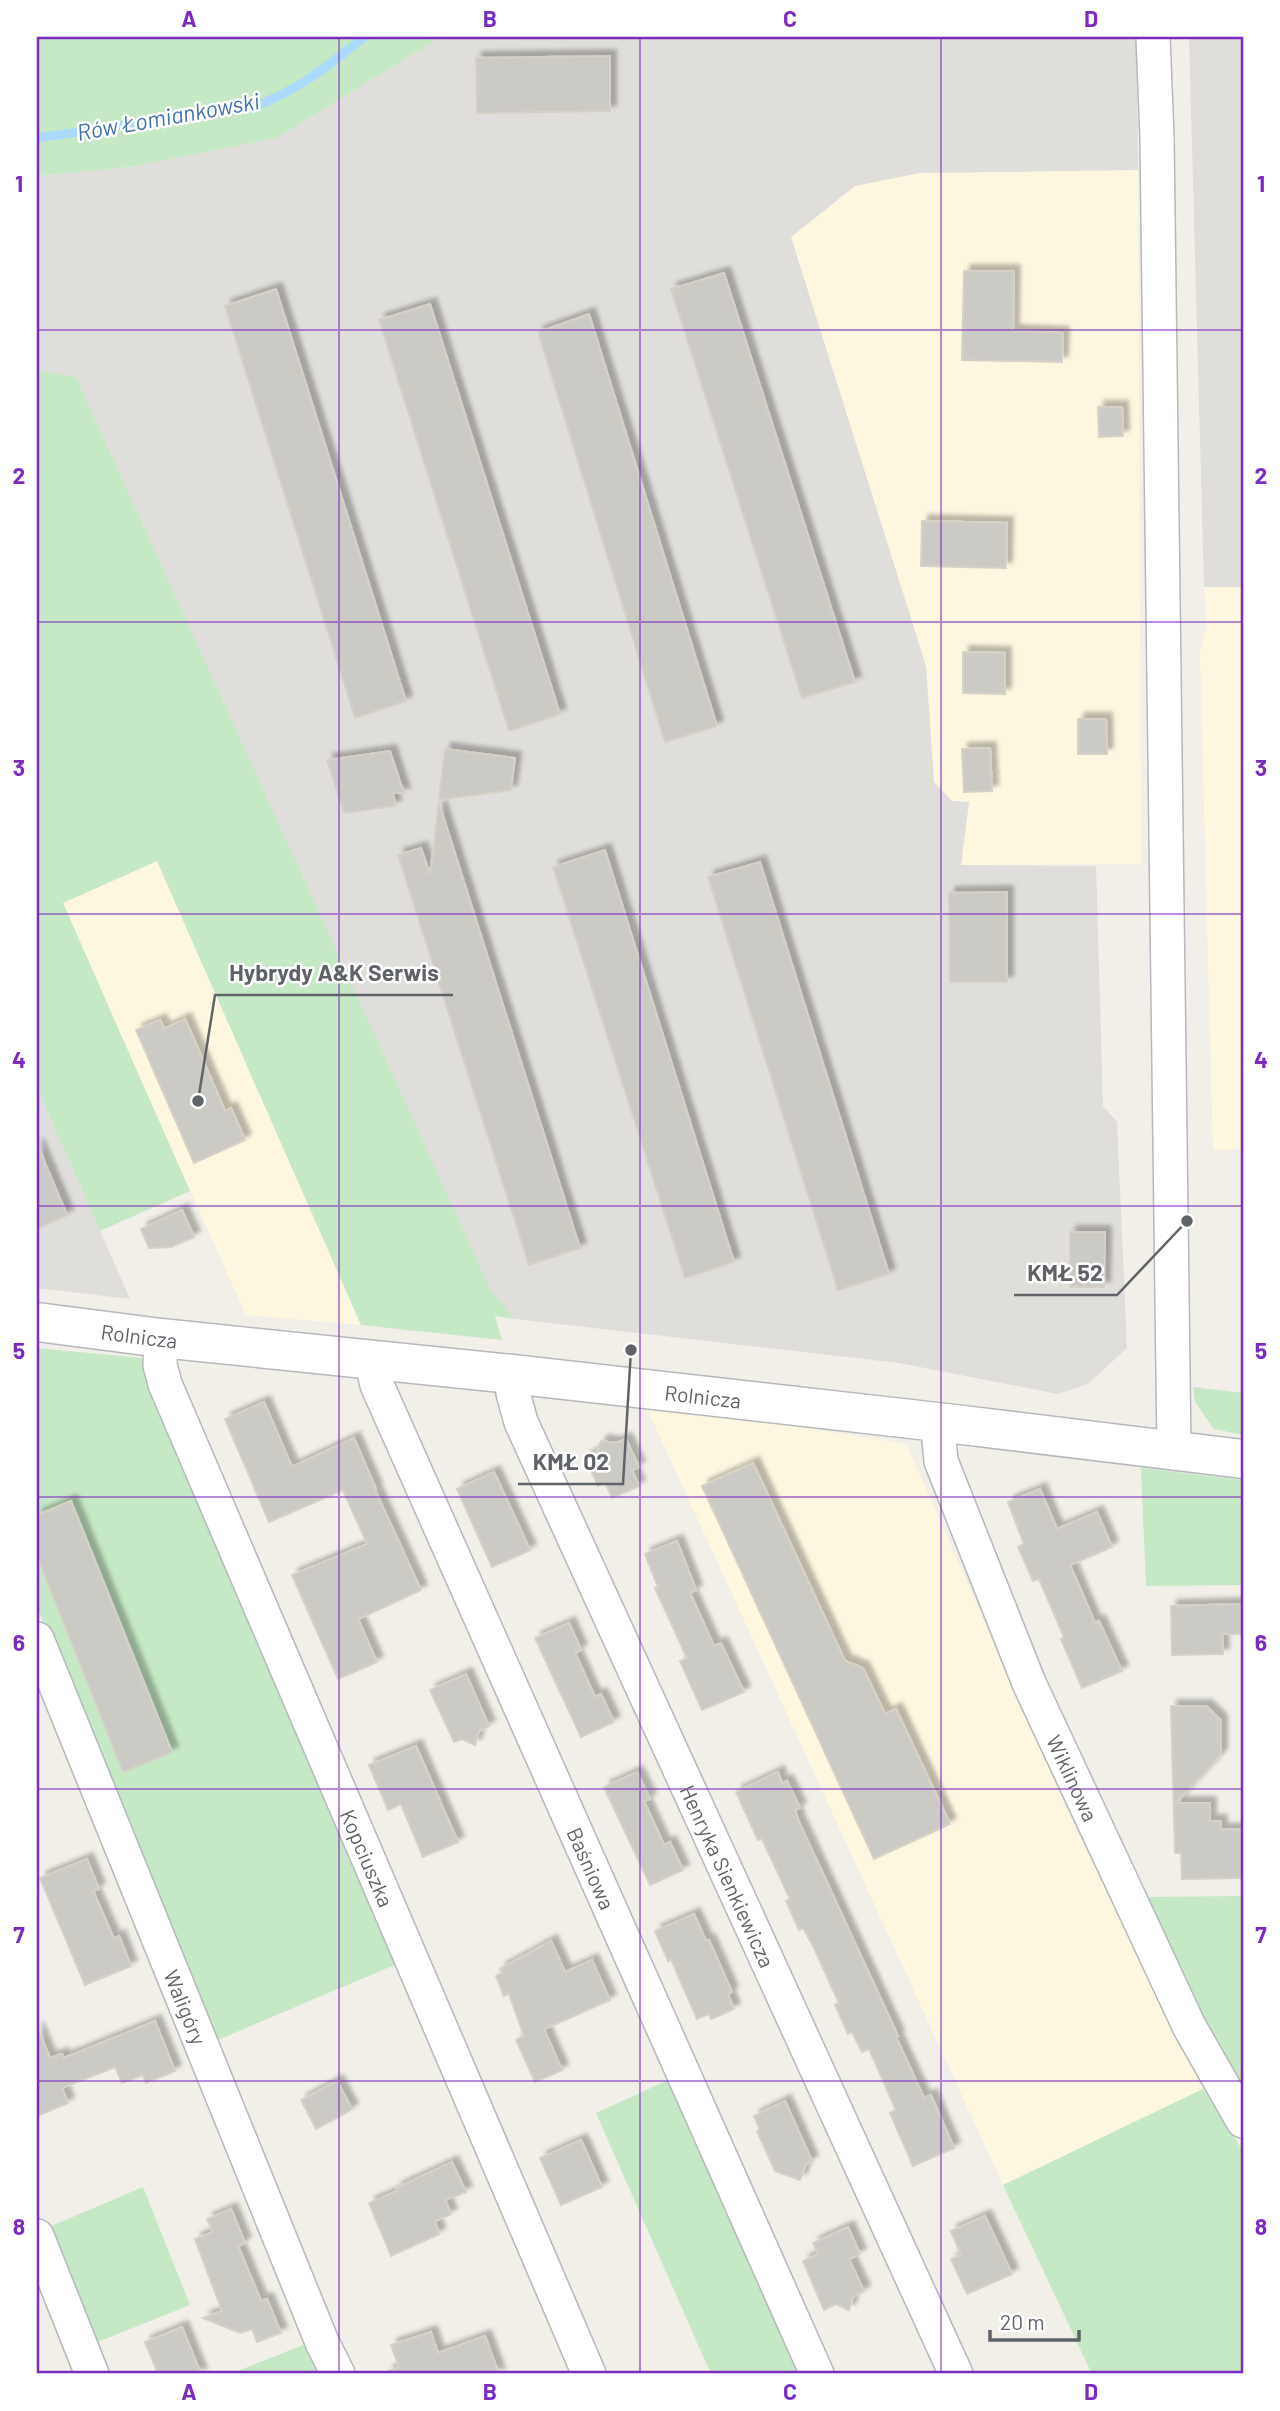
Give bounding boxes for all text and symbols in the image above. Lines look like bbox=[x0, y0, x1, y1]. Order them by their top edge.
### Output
text: A bbox=[181, 4, 197, 32]
text: B bbox=[483, 4, 497, 32]
text: C bbox=[783, 4, 797, 32]
text: D bbox=[1084, 4, 1098, 32]
water label: Rów Łomiankowski bbox=[75, 86, 262, 146]
text: 1 bbox=[15, 169, 23, 197]
text: 1 bbox=[1257, 169, 1265, 197]
text: 2 bbox=[13, 461, 25, 489]
text: 2 bbox=[1255, 461, 1267, 489]
text: 3 bbox=[13, 753, 25, 781]
text: 3 bbox=[1255, 753, 1267, 781]
callout: Hybrydy A&K Serwis bbox=[215, 951, 453, 995]
text: Hybrydy A&K Serwis bbox=[229, 958, 439, 986]
text: 4 bbox=[12, 1045, 26, 1073]
text: 4 bbox=[1254, 1045, 1268, 1073]
callout: KMŁ 52 bbox=[1014, 1251, 1117, 1295]
text: KMŁ 52 bbox=[1027, 1258, 1103, 1286]
street label: Rolnicza bbox=[99, 1318, 179, 1352]
text: 5 bbox=[13, 1336, 25, 1364]
text: 5 bbox=[1255, 1336, 1267, 1364]
street label: Rolnicza bbox=[663, 1379, 743, 1412]
callout: KMŁ 02 bbox=[518, 1440, 623, 1484]
text: KMŁ 02 bbox=[533, 1447, 609, 1475]
text: 6 bbox=[13, 1628, 25, 1656]
text: 6 bbox=[1255, 1628, 1267, 1656]
street label: Wiklinowa bbox=[1042, 1731, 1104, 1825]
street label: Henryka Sienkiewicza bbox=[676, 1781, 781, 1971]
street label: Kopciuszka bbox=[336, 1805, 400, 1910]
street label: Baśniowa bbox=[563, 1823, 621, 1913]
text: 7 bbox=[13, 1920, 25, 1948]
text: 7 bbox=[1255, 1920, 1267, 1948]
street label: Waligóry bbox=[160, 1966, 213, 2048]
text: 8 bbox=[13, 2212, 25, 2240]
text: 8 bbox=[1255, 2212, 1267, 2240]
scale bar bbox=[990, 2299, 1079, 2343]
text: 20 m bbox=[1000, 2309, 1045, 2334]
text: A bbox=[181, 2377, 197, 2405]
text: B bbox=[483, 2377, 497, 2405]
text: C bbox=[783, 2377, 797, 2405]
text: D bbox=[1084, 2377, 1098, 2405]

